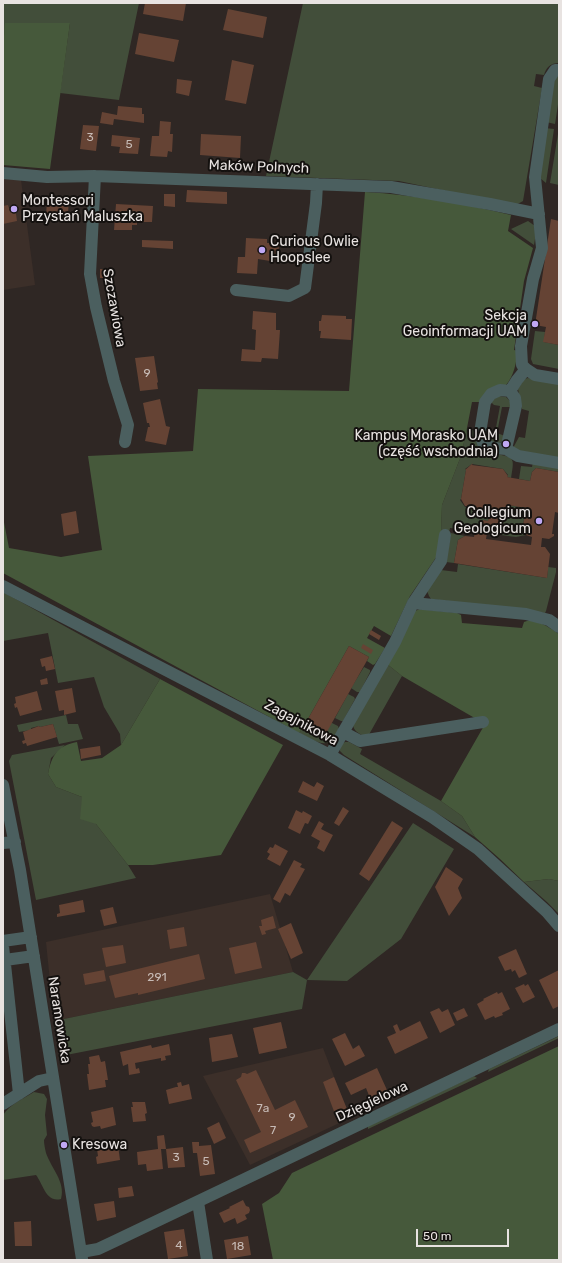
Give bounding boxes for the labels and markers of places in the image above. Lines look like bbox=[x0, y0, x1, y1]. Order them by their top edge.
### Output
place label: Montessori Przystań Maluszka bbox=[22, 193, 143, 226]
marker: Montessori Przystań Maluszka bbox=[9, 204, 19, 214]
place label: Curious Owlie Hoopslee bbox=[270, 234, 359, 266]
marker: Curious Owlie Hoopslee bbox=[257, 245, 267, 255]
place label: Sekcja Geoinformacji UAM bbox=[403, 308, 527, 340]
marker: Sekcja Geoinformacji UAM bbox=[530, 319, 540, 329]
place label: Kampus Morasko UAM (część wschodnia) bbox=[354, 428, 498, 460]
marker: Kampus Morasko UAM (część wschodnia) bbox=[501, 439, 511, 449]
place label: Collegium Geologicum bbox=[454, 505, 531, 538]
marker: Collegium Geologicum bbox=[534, 516, 544, 526]
place label: Kresowa bbox=[72, 1137, 127, 1153]
marker: Kresowa bbox=[59, 1140, 69, 1150]

